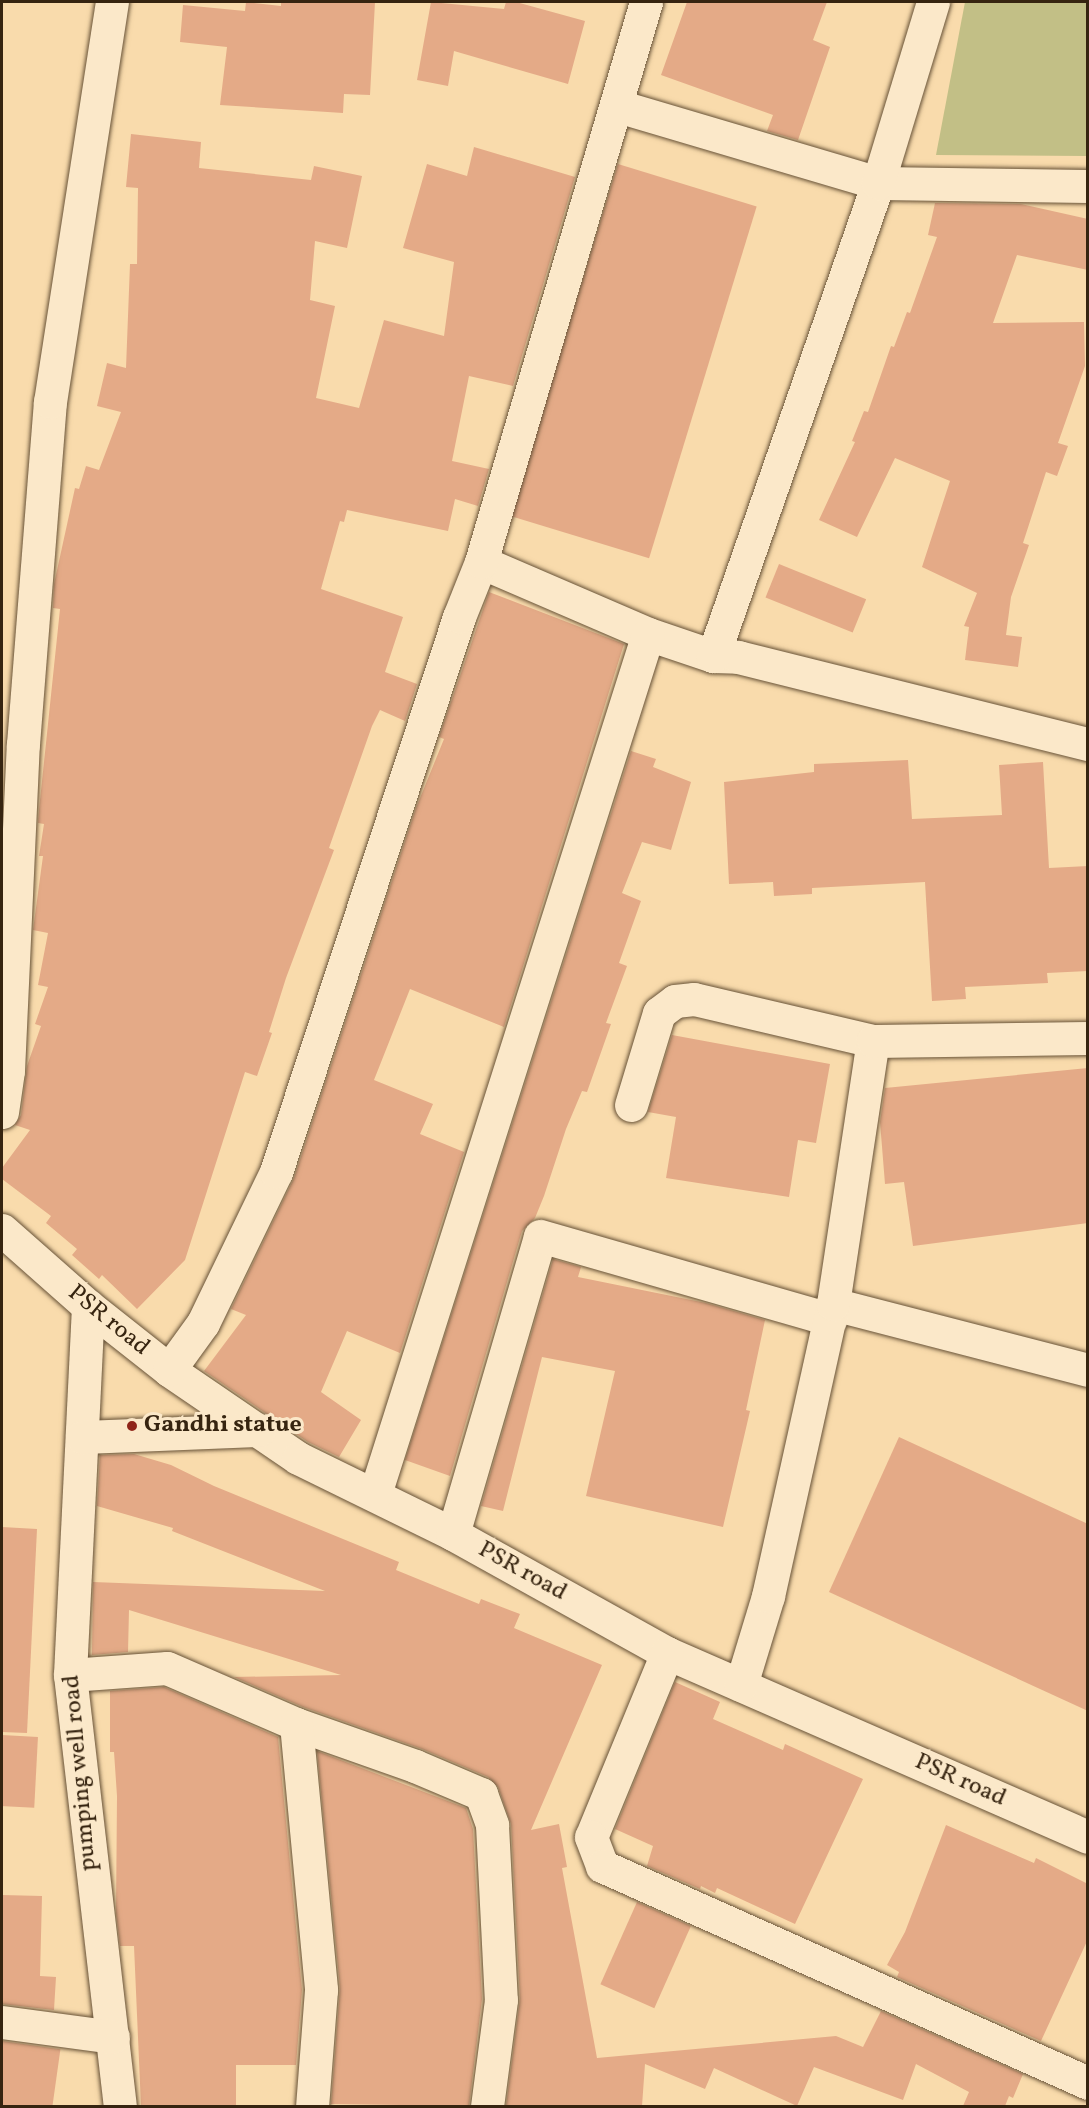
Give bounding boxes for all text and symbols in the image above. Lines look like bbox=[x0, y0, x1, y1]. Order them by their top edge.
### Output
street label: PSR road bbox=[61, 1279, 155, 1363]
place label: Gandhi statue bbox=[144, 1412, 302, 1440]
marker: Gandhi statue bbox=[125, 1419, 139, 1433]
street label: PSR road bbox=[473, 1536, 571, 1608]
street label: pumping well road bbox=[58, 1673, 104, 1873]
street label: PSR road bbox=[910, 1748, 1010, 1814]

